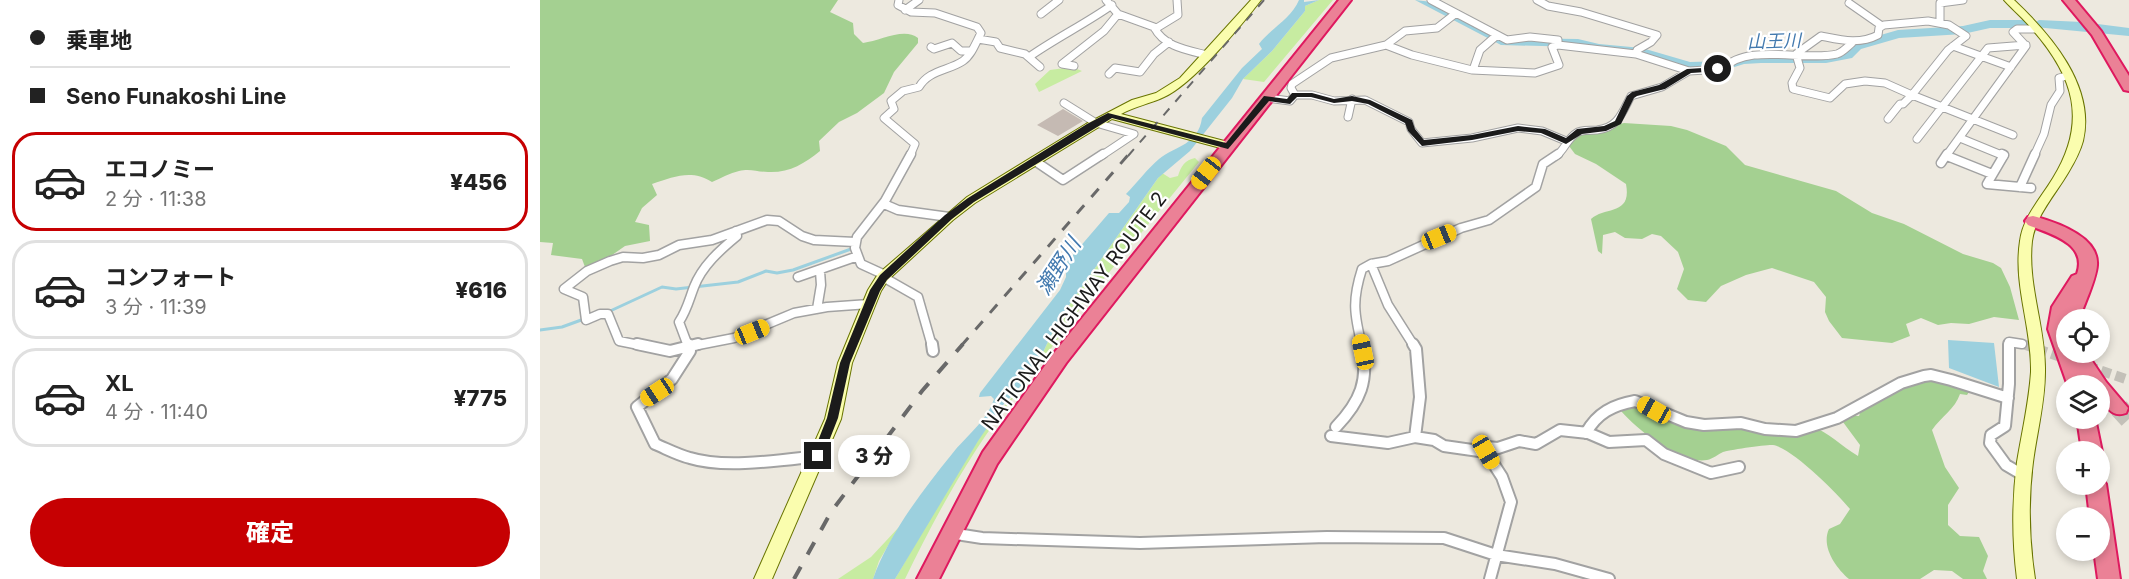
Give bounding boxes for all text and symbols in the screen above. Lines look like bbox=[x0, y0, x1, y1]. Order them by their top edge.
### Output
text: 乗車地 bbox=[66, 27, 132, 53]
water label: 山王川 bbox=[1747, 29, 1803, 52]
route start bbox=[1704, 55, 1731, 82]
text: Seno Funakoshi Line bbox=[66, 83, 286, 109]
car bbox=[1188, 153, 1224, 193]
icon: car bbox=[33, 155, 87, 209]
text: エコノミー bbox=[105, 156, 215, 182]
text: ¥456 bbox=[450, 169, 507, 195]
text: 2 分 · 11:38 bbox=[105, 187, 207, 211]
street label: NATIONAL HIGHWAY ROUTE 2 bbox=[976, 187, 1172, 435]
car bbox=[1419, 222, 1459, 252]
water label: 瀬野川 bbox=[1030, 231, 1087, 299]
icon: car bbox=[33, 263, 87, 317]
text: コンフォート bbox=[105, 264, 236, 290]
text: ¥616 bbox=[455, 277, 507, 303]
text: 3 分 · 11:39 bbox=[105, 295, 207, 319]
map controls bbox=[2056, 309, 2110, 561]
button: locate bbox=[2056, 309, 2110, 363]
car bbox=[732, 317, 772, 347]
car bbox=[1350, 333, 1376, 371]
text: XL bbox=[105, 370, 134, 396]
icon: car bbox=[33, 371, 87, 425]
car bbox=[637, 375, 677, 409]
button: layers bbox=[2056, 375, 2110, 429]
text: ¥775 bbox=[454, 385, 507, 411]
car bbox=[1634, 393, 1674, 427]
text: 4 分 · 11:40 bbox=[105, 400, 208, 424]
car bbox=[1469, 432, 1503, 472]
callout: 3 分 bbox=[839, 435, 911, 477]
button: + bbox=[2056, 441, 2110, 495]
route end bbox=[804, 442, 831, 469]
text: 3 分 bbox=[855, 444, 893, 468]
button: 確定 bbox=[30, 498, 510, 567]
button: − bbox=[2056, 507, 2110, 561]

